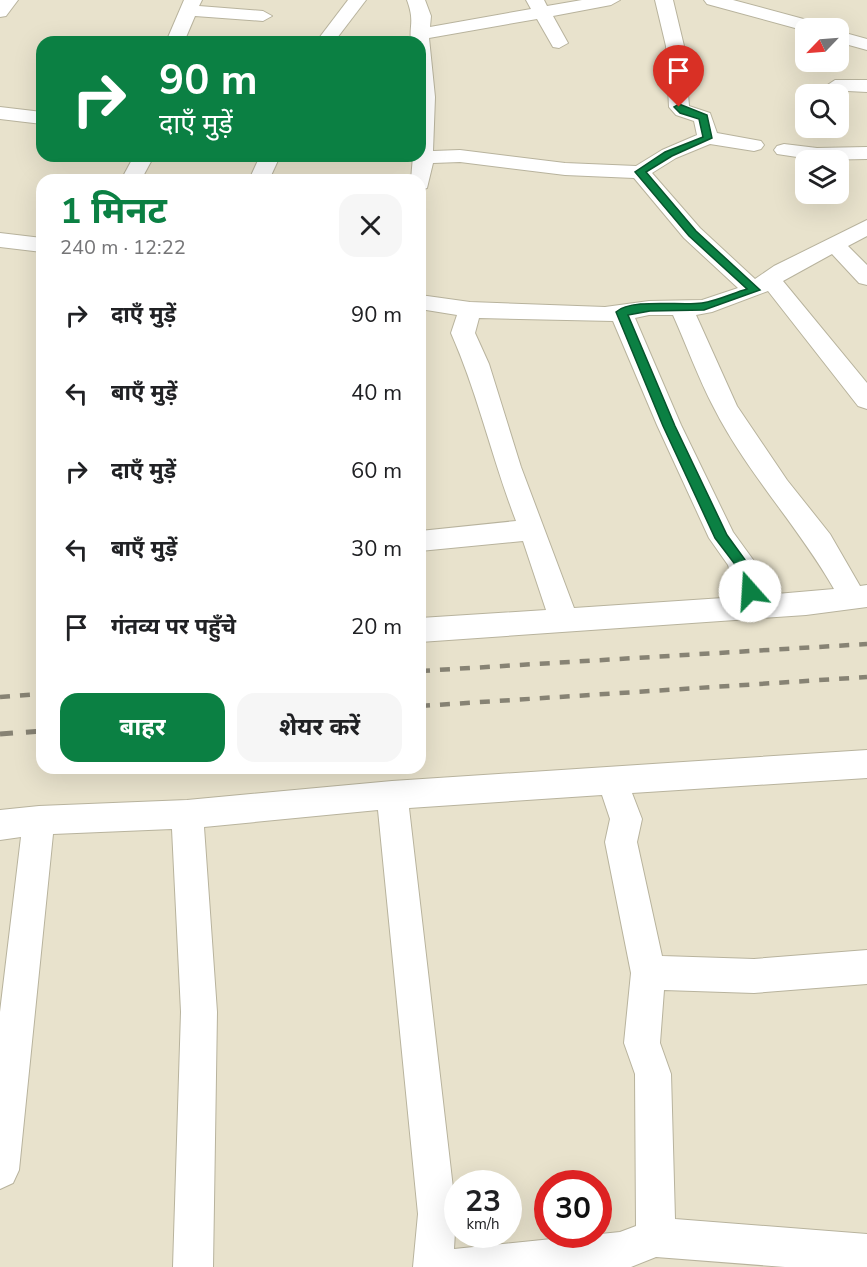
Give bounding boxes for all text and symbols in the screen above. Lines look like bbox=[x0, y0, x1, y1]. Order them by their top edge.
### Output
north arrow bbox=[795, 18, 849, 72]
map controls bbox=[795, 18, 849, 204]
pin bbox=[653, 45, 704, 107]
text: 90 m bbox=[159, 52, 258, 109]
icon: arrive bbox=[662, 54, 695, 87]
icon: right bbox=[60, 60, 138, 138]
button: search bbox=[795, 84, 849, 138]
text: दाएँ मुड़ें bbox=[159, 106, 233, 143]
button: layers bbox=[795, 150, 849, 204]
text: 1 मिनट bbox=[60, 187, 167, 236]
button: close bbox=[339, 194, 402, 257]
text: 240 m · 12:22 bbox=[60, 234, 186, 261]
icon: right bbox=[60, 299, 93, 332]
text: दाएँ मुड़ें bbox=[111, 300, 176, 330]
text: 90 m bbox=[351, 300, 402, 330]
icon: left bbox=[60, 377, 93, 410]
text: बाएँ मुड़ें bbox=[111, 378, 177, 408]
text: 40 m bbox=[351, 378, 402, 408]
icon: right bbox=[60, 455, 93, 488]
text: दाएँ मुड़ें bbox=[111, 456, 176, 486]
text: 60 m bbox=[351, 456, 402, 486]
icon: left bbox=[60, 533, 93, 566]
text: बाएँ मुड़ें bbox=[111, 534, 177, 564]
text: 30 m bbox=[351, 534, 402, 564]
position arrow bbox=[718, 559, 782, 623]
icon: arrive bbox=[60, 611, 93, 644]
text: गंतव्य पर पहुँचे bbox=[111, 612, 236, 642]
text: 20 m bbox=[351, 612, 402, 642]
button: बाहर bbox=[60, 693, 225, 762]
button: शेयर करें bbox=[237, 693, 402, 762]
speed limit sign: 30 bbox=[534, 1170, 612, 1248]
text: 23 bbox=[465, 1181, 501, 1222]
text: km/h bbox=[466, 1214, 500, 1234]

